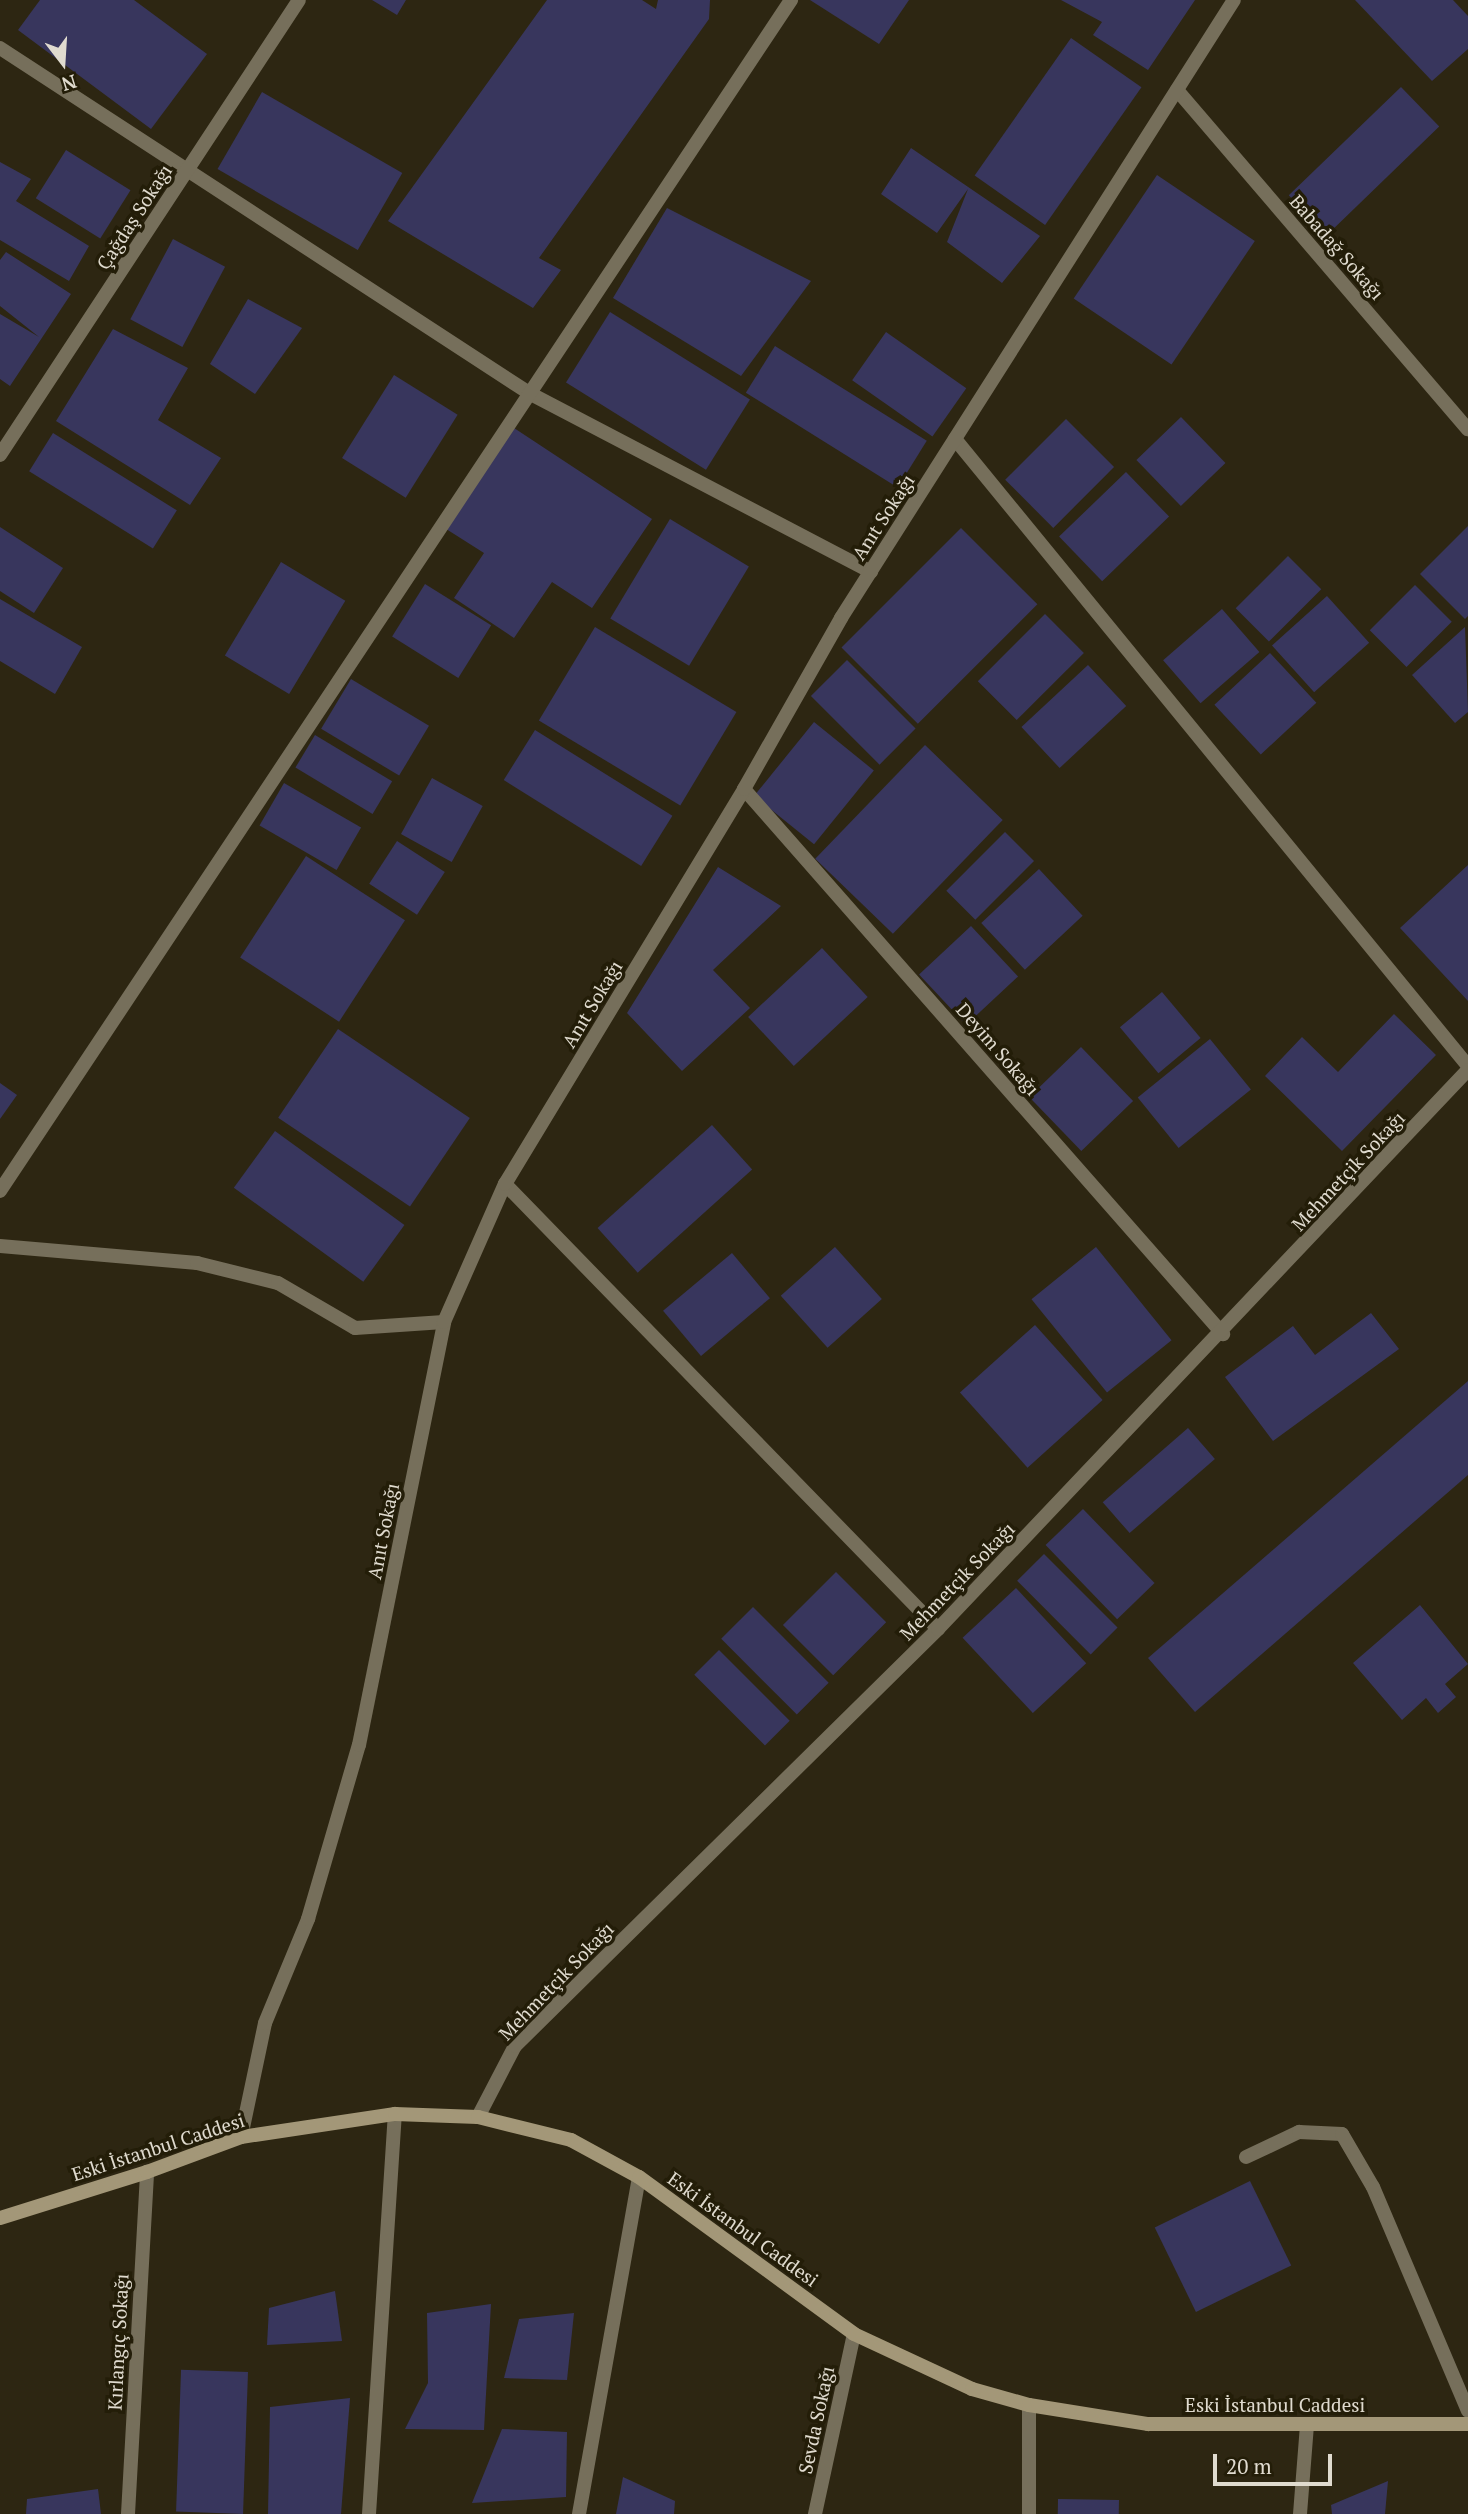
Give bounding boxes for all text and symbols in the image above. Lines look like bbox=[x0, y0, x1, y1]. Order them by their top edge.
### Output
north arrow bbox=[28, 28, 98, 98]
text: N bbox=[59, 70, 80, 98]
street label: Çağdaş Sokağı bbox=[91, 160, 177, 274]
street label: Babadağ Sokağı bbox=[1285, 190, 1389, 304]
street label: Anıt Sokağı bbox=[847, 470, 919, 564]
street label: Anıt Sokağı bbox=[557, 956, 627, 1052]
street label: Deyim Sokağı bbox=[952, 998, 1044, 1100]
street label: Mehmetçik Sokağı bbox=[1287, 1107, 1409, 1235]
street label: Anıt Sokağı bbox=[363, 1481, 403, 1581]
street label: Mehmetçik Sokağı bbox=[895, 1517, 1019, 1645]
street label: Mehmetçik Sokağı bbox=[494, 1917, 618, 2045]
street label: Eski İstanbul Caddesi bbox=[69, 2108, 247, 2186]
street label: Eski İstanbul Caddesi bbox=[663, 2167, 823, 2291]
street label: Kırlangıç Sokağı bbox=[103, 2273, 133, 2411]
street label: Sevda Sokağı bbox=[793, 2364, 839, 2476]
street label: Eski İstanbul Caddesi bbox=[1185, 2394, 1365, 2416]
scale bar bbox=[1216, 2440, 1335, 2484]
text: 20 m bbox=[1226, 2452, 1272, 2480]

